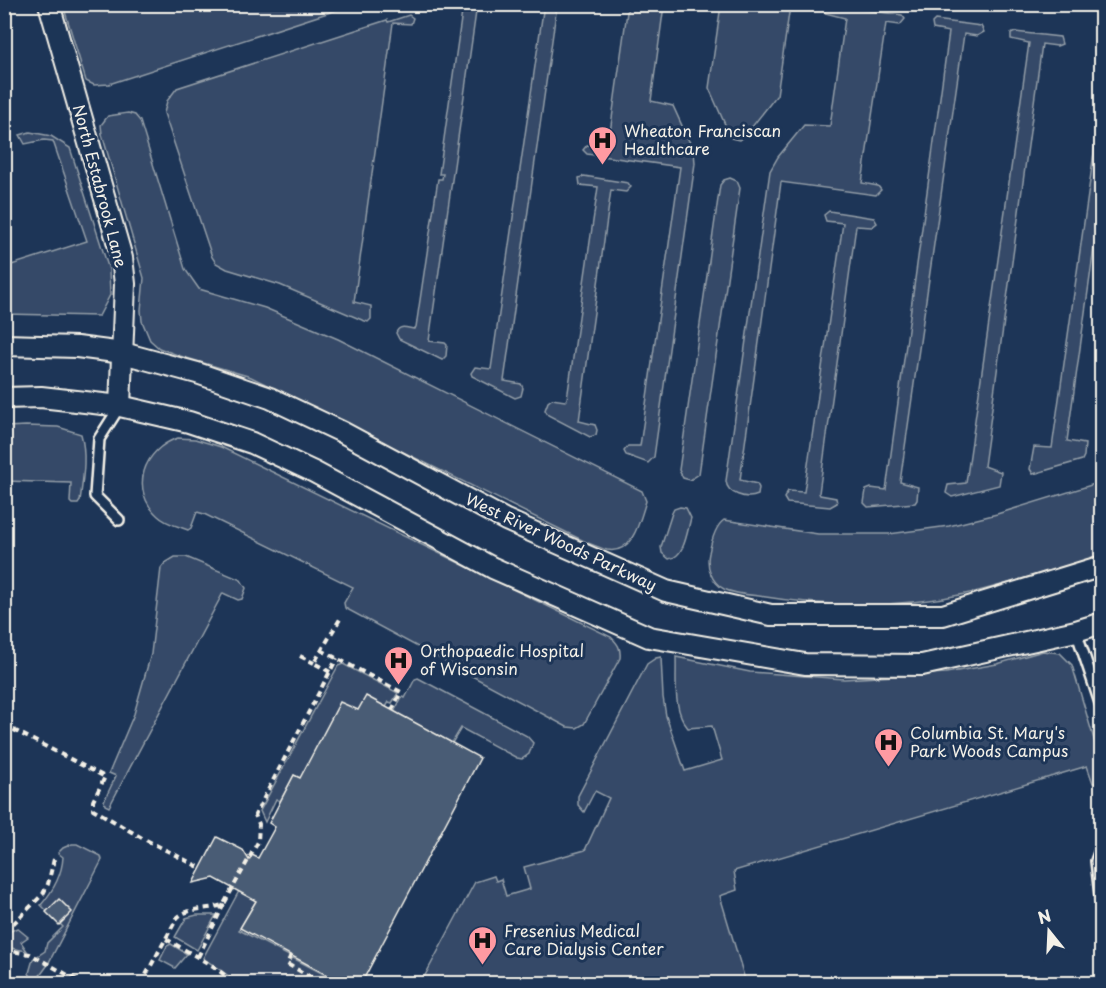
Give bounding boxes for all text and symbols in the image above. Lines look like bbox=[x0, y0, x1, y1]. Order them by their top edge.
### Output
street label: North Estabrook Lane bbox=[68, 102, 134, 270]
place label: Wheaton Franciscan Healthcare bbox=[624, 118, 781, 160]
hospital icon: Wheaton Franciscan Healthcare bbox=[587, 124, 619, 166]
street label: West River Woods Parkway bbox=[462, 486, 661, 596]
place label: Orthopaedic Hospital of Wisconsin bbox=[420, 638, 584, 680]
hospital icon: Orthopaedic Hospital of Wisconsin bbox=[383, 644, 415, 686]
place label: Columbia St. Mary's Park Woods Campus bbox=[910, 720, 1068, 762]
hospital icon: Columbia St. Mary's Park Woods Campus bbox=[873, 726, 905, 768]
north arrow bbox=[1019, 901, 1079, 961]
text: N bbox=[1034, 902, 1054, 929]
place label: Fresenius Medical Care Dialysis Center bbox=[504, 918, 664, 960]
hospital icon: Fresenius Medical Care Dialysis Center bbox=[467, 924, 499, 966]

